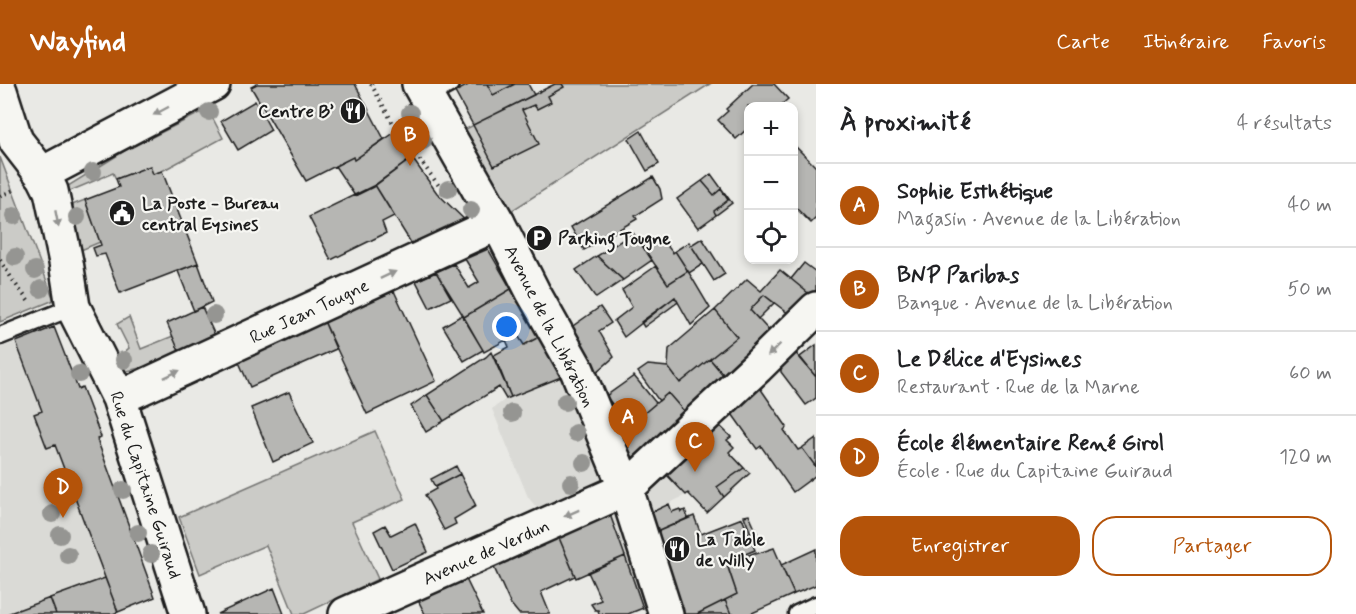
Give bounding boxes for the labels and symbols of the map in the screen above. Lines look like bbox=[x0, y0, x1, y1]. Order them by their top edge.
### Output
restaurant icon: Centre B’ bbox=[338, 96, 368, 126]
place label: Centre B’ bbox=[258, 100, 334, 124]
one-way arrow bbox=[152, 106, 169, 116]
pin: B bbox=[390, 116, 430, 166]
place label: La Poste - Bureau central Eysines bbox=[142, 192, 278, 237]
public building icon: La Poste - Bureau central Eysines bbox=[107, 198, 137, 228]
one-way arrow bbox=[53, 210, 62, 229]
parking icon: Parking Tougne bbox=[524, 223, 554, 253]
place label: Parking Tougne bbox=[558, 227, 671, 253]
street label: Avenue de la Libération bbox=[498, 241, 600, 412]
one-way arrow bbox=[379, 270, 396, 279]
street label: Rue Jean Tougne bbox=[246, 274, 373, 350]
your location bbox=[492, 312, 521, 341]
one-way arrow bbox=[768, 342, 782, 356]
one-way arrow bbox=[164, 369, 181, 378]
street label: Rue du Capitaine Guiraud bbox=[103, 389, 187, 582]
pin: A bbox=[608, 398, 648, 448]
pin: C bbox=[676, 422, 714, 472]
pin: D bbox=[44, 468, 82, 518]
one-way arrow bbox=[563, 508, 581, 518]
street label: Avenue de Verdun bbox=[419, 514, 554, 592]
place label: La Table de Willy bbox=[696, 528, 765, 573]
restaurant icon: La Table de Willy bbox=[662, 534, 692, 564]

